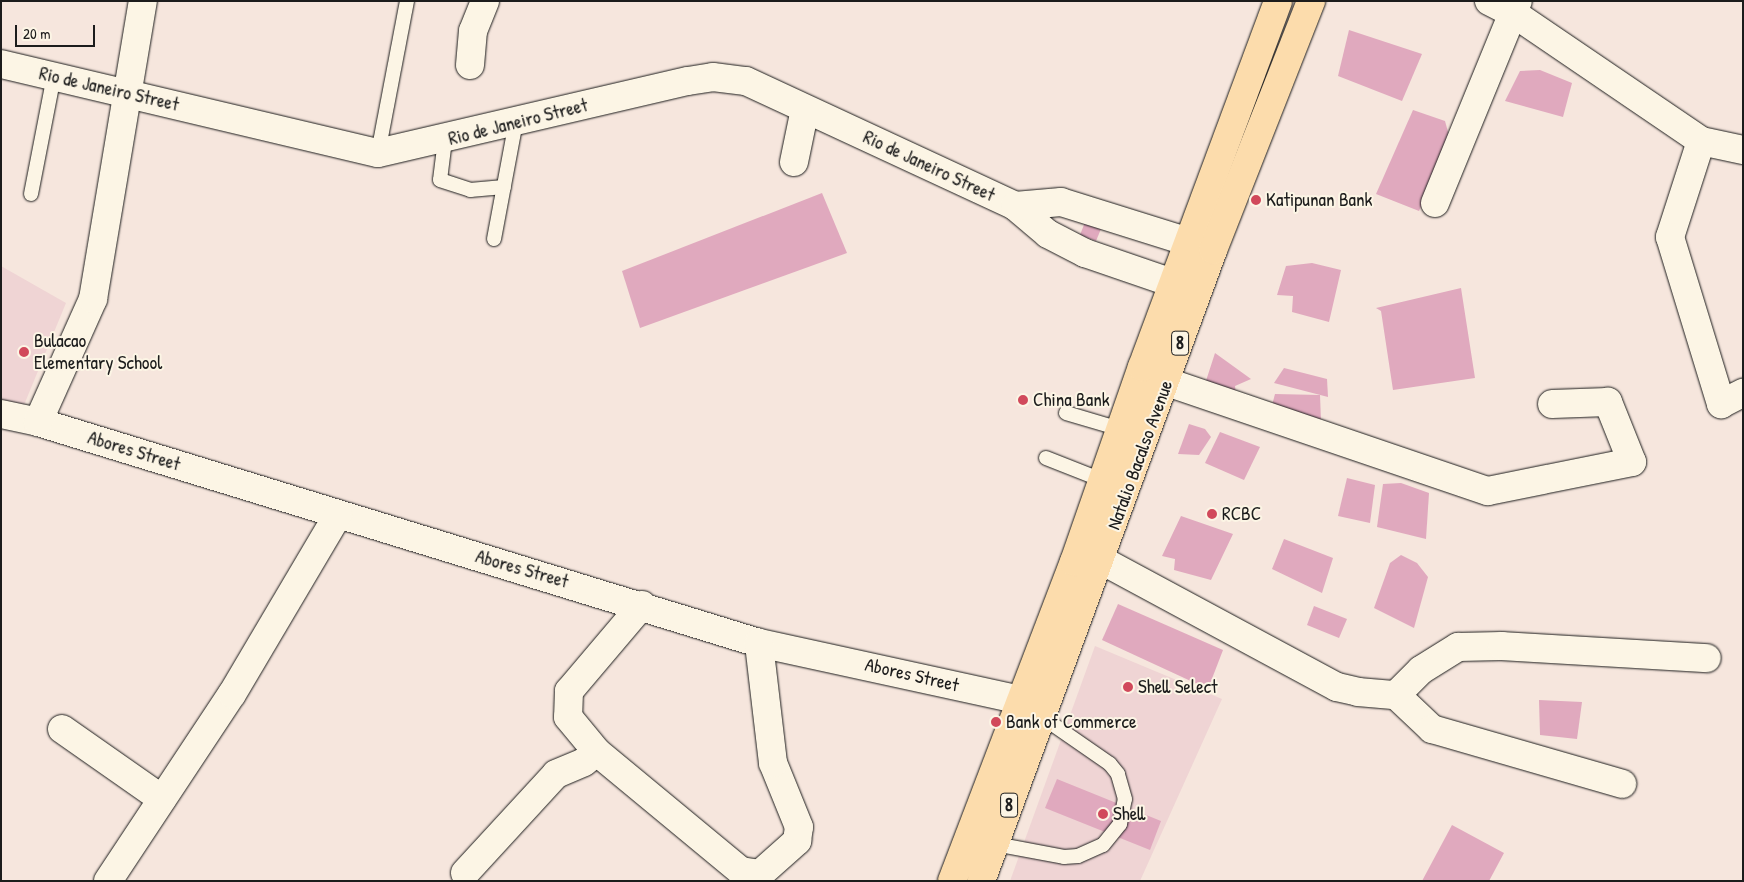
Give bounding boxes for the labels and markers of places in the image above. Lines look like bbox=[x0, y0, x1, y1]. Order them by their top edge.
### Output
place label: Katipunan Bank bbox=[1266, 189, 1372, 211]
marker: Katipunan Bank bbox=[1250, 194, 1262, 206]
place label: Bulacao Elementary School bbox=[34, 330, 162, 374]
marker: Bulacao Elementary School bbox=[18, 346, 30, 358]
place label: China Bank bbox=[1033, 389, 1110, 411]
marker: China Bank bbox=[1017, 394, 1029, 406]
place label: RCBC bbox=[1222, 503, 1261, 525]
marker: RCBC bbox=[1206, 508, 1218, 520]
place label: Shell Select bbox=[1138, 676, 1218, 698]
marker: Shell Select bbox=[1122, 681, 1134, 693]
place label: Bank of Commerce bbox=[1006, 711, 1136, 733]
marker: Bank of Commerce bbox=[990, 716, 1002, 728]
place label: Shell bbox=[1113, 803, 1145, 825]
marker: Shell bbox=[1097, 808, 1109, 820]

